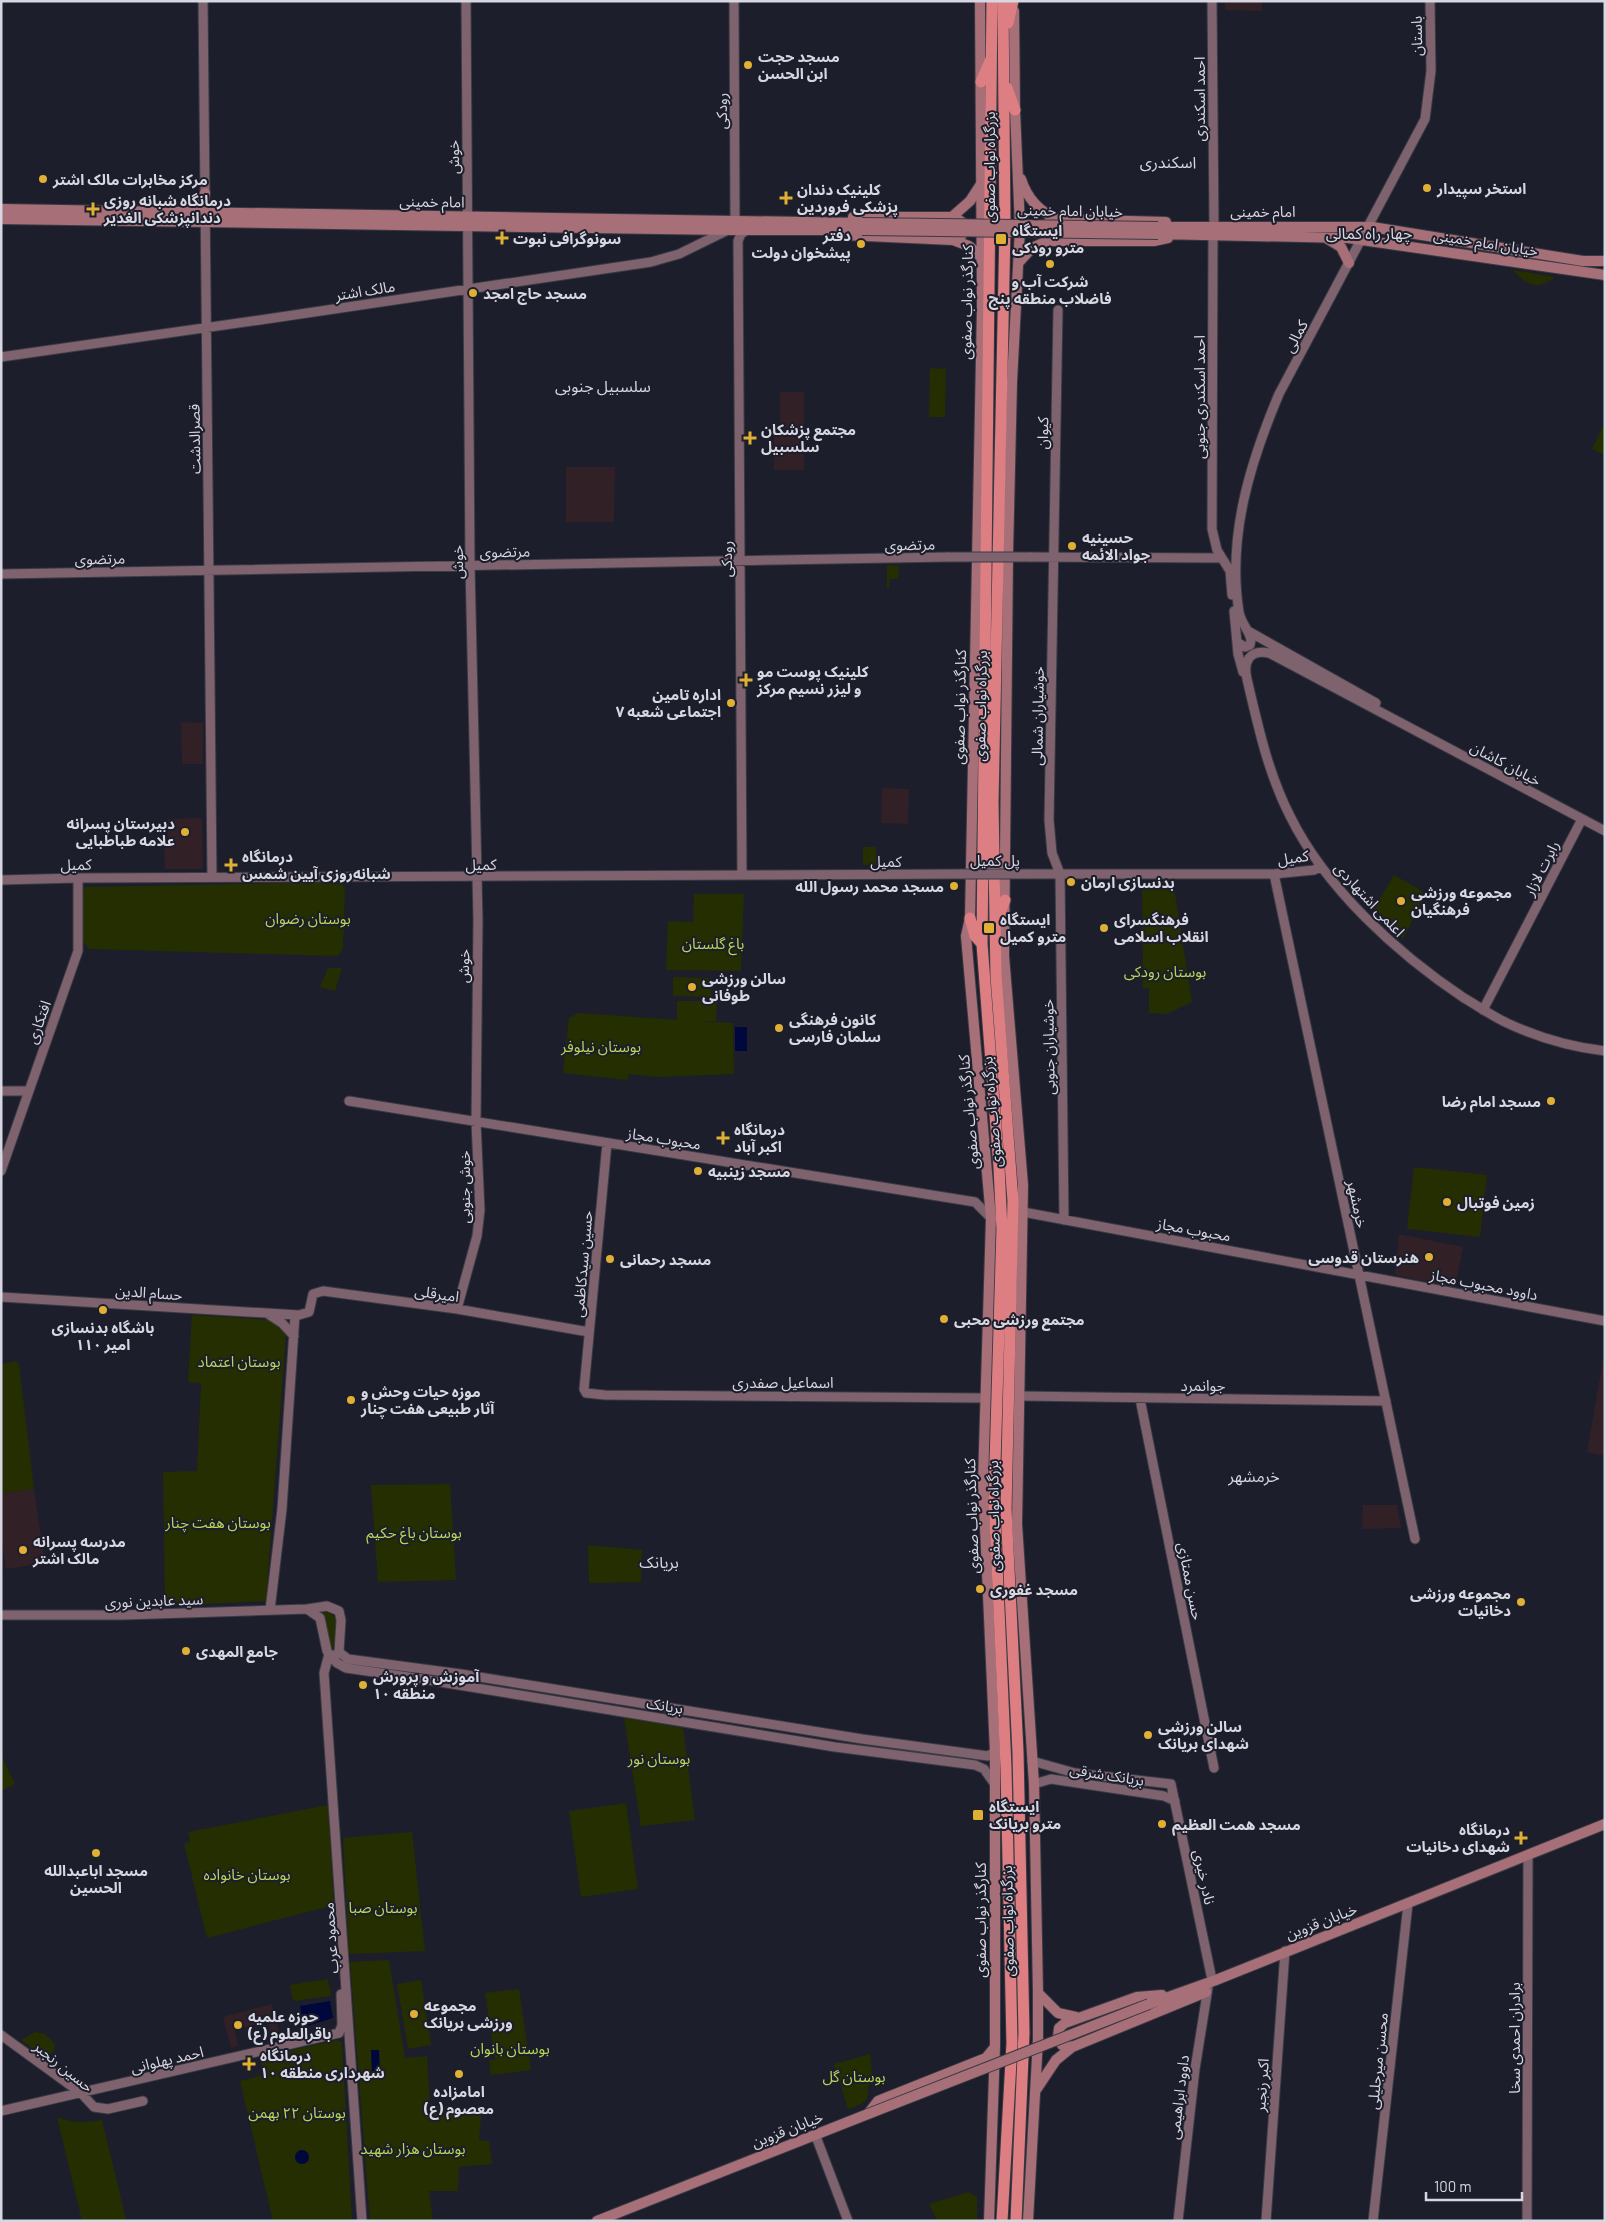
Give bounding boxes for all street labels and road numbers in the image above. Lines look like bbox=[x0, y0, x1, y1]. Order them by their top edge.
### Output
street label: باستان bbox=[1407, 16, 1426, 56]
street label: احمد اسکندری bbox=[1190, 56, 1209, 142]
street label: رودکی bbox=[712, 93, 731, 129]
street label: بزرگراه نواب صفوی bbox=[980, 111, 999, 223]
street label: خوش bbox=[444, 140, 463, 174]
street label: امام خمینی bbox=[399, 191, 465, 214]
street label: خیابان امام خمینی bbox=[1017, 200, 1123, 223]
street label: امام خمینی bbox=[1230, 202, 1296, 223]
street label: خیابان امام خمینی bbox=[1432, 225, 1540, 262]
street label: کنارگذر نواب صفوی bbox=[956, 243, 977, 360]
street label: مالک اشتر bbox=[333, 276, 397, 305]
street label: کمالی bbox=[1279, 316, 1312, 356]
street label: احمد اسکندری جنوبی bbox=[1190, 335, 1209, 459]
street label: قصرالدشت bbox=[184, 403, 205, 474]
street label: کیوان bbox=[1033, 416, 1052, 450]
street label: مرتضوی bbox=[885, 535, 935, 554]
street label: رودکی bbox=[717, 541, 736, 577]
street label: مرتضوی bbox=[480, 542, 530, 561]
street label: خوش bbox=[448, 545, 467, 579]
street label: مرتضوی bbox=[75, 549, 125, 568]
street label: کنارگذر نواب صفوی bbox=[949, 648, 970, 765]
street label: بزرگراه نواب صفوی bbox=[970, 650, 991, 762]
street label: خوشیاران شمالی bbox=[1027, 666, 1048, 766]
street label: خیابان کاشان bbox=[1467, 737, 1545, 790]
street label: رابرت لازار bbox=[1519, 837, 1563, 900]
street label: کمیل bbox=[1276, 846, 1311, 869]
street label: پل کمیل bbox=[970, 851, 1020, 871]
street label: کمیل bbox=[870, 852, 903, 871]
street label: کمیل bbox=[60, 855, 93, 874]
street label: کمیل bbox=[465, 855, 498, 874]
street label: اعلمی اشتهاردی bbox=[1330, 858, 1409, 941]
street label: خوش bbox=[453, 949, 474, 983]
street label: افتکاری bbox=[22, 998, 55, 1046]
street label: خوشیاران جنوبی bbox=[1038, 999, 1059, 1095]
street label: کنارگذر نواب صفوی bbox=[954, 1053, 983, 1170]
street label: بزرگراه نواب صفوی bbox=[977, 1056, 1006, 1168]
street label: محبوب مجاز bbox=[624, 1123, 702, 1154]
street label: خوش جنوبی bbox=[455, 1150, 474, 1224]
street label: خرمشهر bbox=[1343, 1177, 1372, 1230]
street label: حسین سیدکاظمی bbox=[568, 1210, 597, 1318]
street label: محبوب مجاز bbox=[1154, 1213, 1232, 1245]
street label: داوود محبوب مجاز bbox=[1428, 1265, 1539, 1304]
street label: حسام الدین bbox=[115, 1281, 183, 1306]
street label: امیرقلی bbox=[413, 1281, 460, 1306]
street label: اسماعیل صفدری bbox=[732, 1373, 834, 1392]
street label: جوانمرد bbox=[1181, 1376, 1226, 1395]
street label: کنارگذر نواب صفوی bbox=[960, 1457, 983, 1574]
street label: بزرگراه نواب صفوی bbox=[983, 1460, 1004, 1572]
street label: حسن ممتازی bbox=[1174, 1541, 1207, 1622]
street label: سید عابدین نوری bbox=[104, 1589, 204, 1612]
street label: بریانک bbox=[645, 1693, 685, 1718]
street label: بریانک شرقی bbox=[1068, 1759, 1145, 1790]
street label: نادر خیری bbox=[1189, 1848, 1220, 1906]
street label: کنارگذر نواب صفوی bbox=[971, 1862, 990, 1978]
street label: بزرگراه نواب صفوی bbox=[997, 1865, 1018, 1977]
street label: خیابان قزوین bbox=[1283, 1899, 1360, 1944]
street label: محمود عرب bbox=[319, 1902, 342, 1974]
street label: برادران احمدی سخا bbox=[1505, 1982, 1524, 2094]
street label: محسن میرجلیلی bbox=[1363, 2012, 1392, 2110]
street label: حسین رنجبر bbox=[29, 2036, 97, 2096]
street label: احمد پهلوانی bbox=[129, 2042, 206, 2078]
street label: داوود ابراهیمی bbox=[1164, 2054, 1193, 2140]
street label: اکبر رنجبر bbox=[1250, 2058, 1273, 2113]
street label: خیابان قزوین bbox=[749, 2107, 826, 2152]

